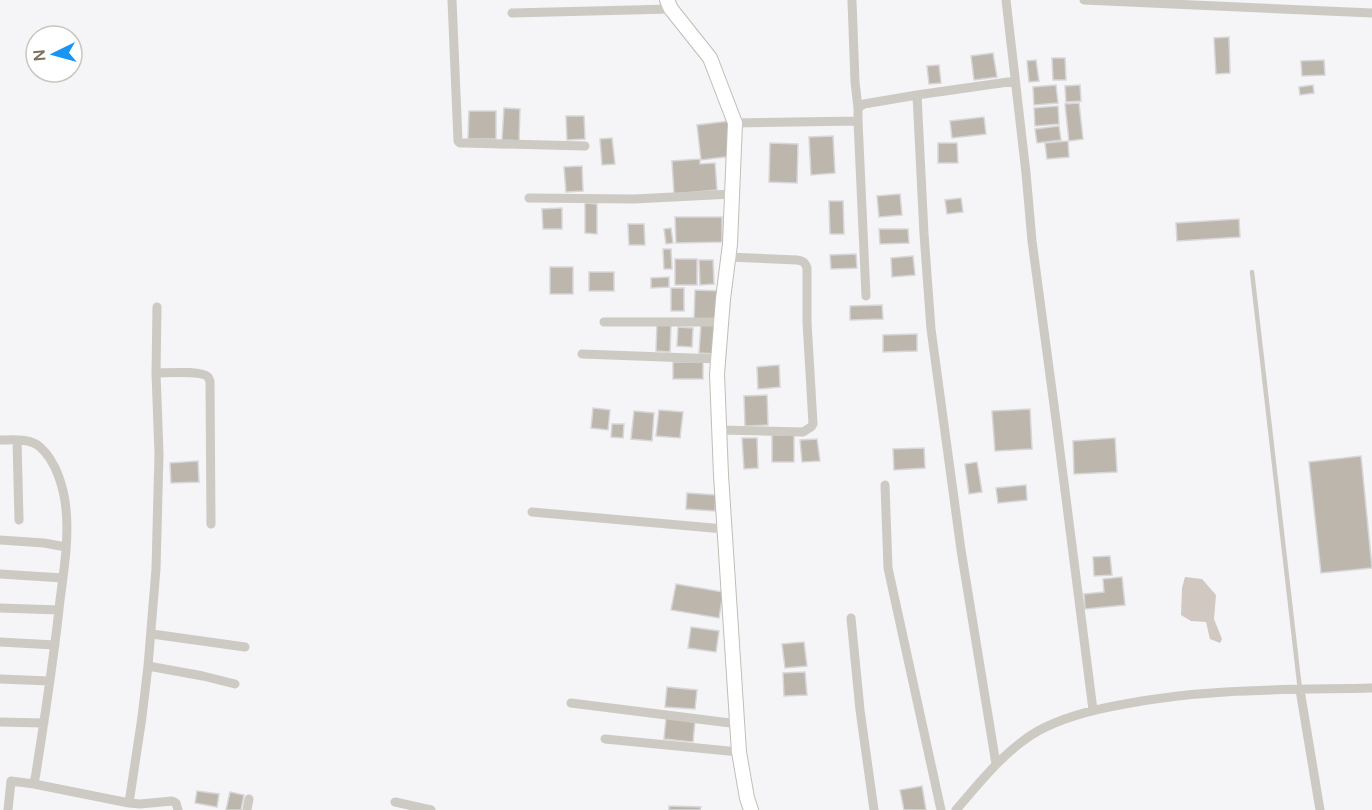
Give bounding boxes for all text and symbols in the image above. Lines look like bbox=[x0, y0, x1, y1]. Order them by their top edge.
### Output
north arrow bbox=[24, 24, 84, 84]
text: N bbox=[28, 49, 51, 62]

